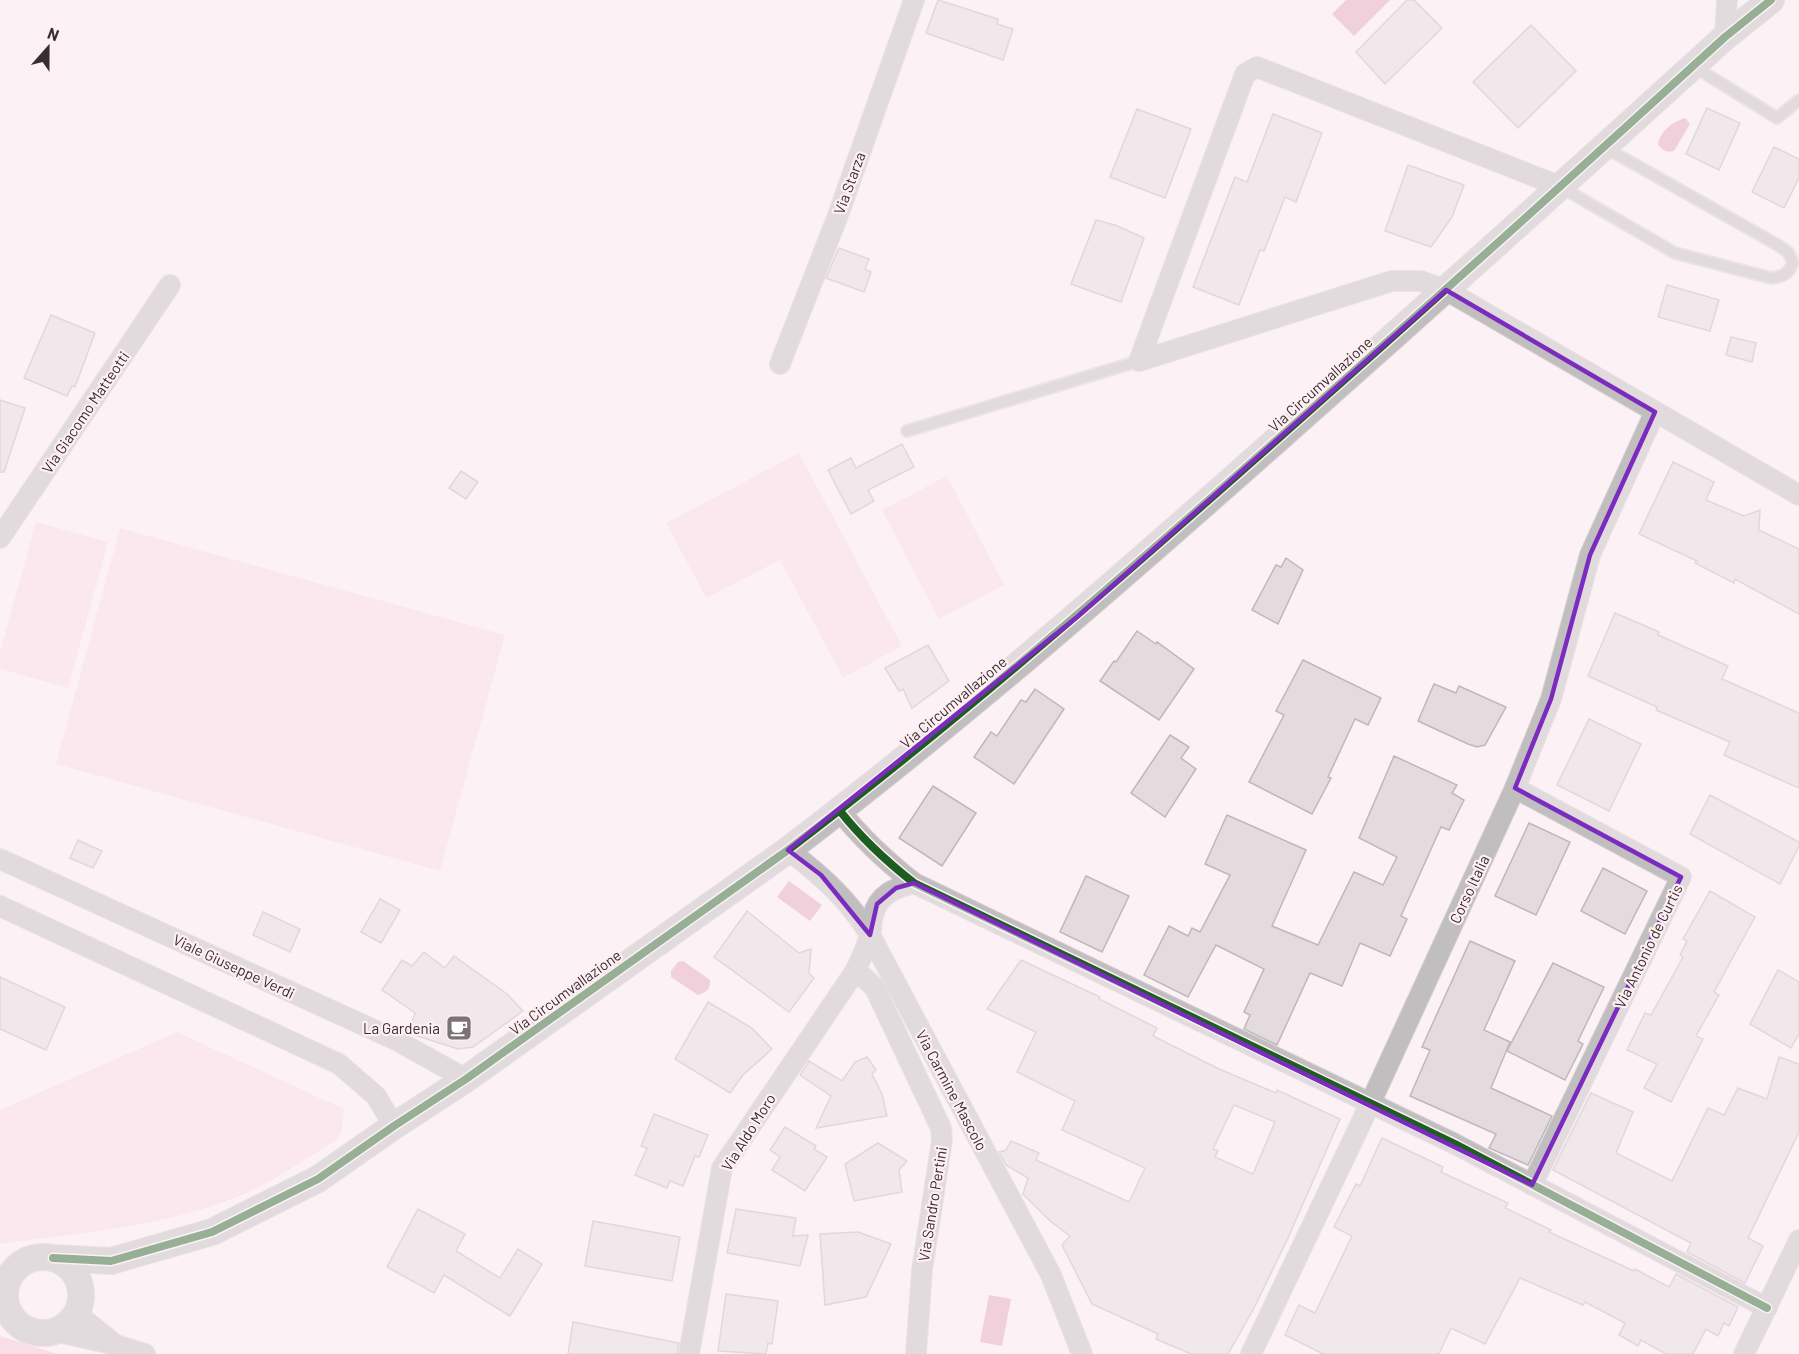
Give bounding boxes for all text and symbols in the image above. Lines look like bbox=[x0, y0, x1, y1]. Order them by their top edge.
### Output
north arrow bbox=[18, 18, 78, 78]
text: N bbox=[45, 23, 62, 44]
street label: Via Starza bbox=[829, 149, 869, 217]
street label: Via Circumvallazione bbox=[1264, 333, 1376, 435]
street label: Via Giacomo Matteotti bbox=[37, 348, 133, 476]
street label: Via Circumvallazione bbox=[896, 652, 1010, 752]
street label: Corso Italia bbox=[1445, 852, 1493, 926]
street label: Via Antonio de Curtis bbox=[1610, 881, 1686, 1011]
street label: Viale Giuseppe Verdi bbox=[170, 930, 298, 1002]
street label: Via Circumvallazione bbox=[506, 945, 624, 1039]
cafe icon: La Gardenia bbox=[444, 1013, 474, 1043]
place label: La Gardenia bbox=[363, 1019, 440, 1037]
street label: Via Carmine Mascolo bbox=[913, 1027, 991, 1153]
street label: Via Aldo Moro bbox=[717, 1090, 779, 1174]
street label: Via Sandro Pertini bbox=[914, 1145, 950, 1263]

